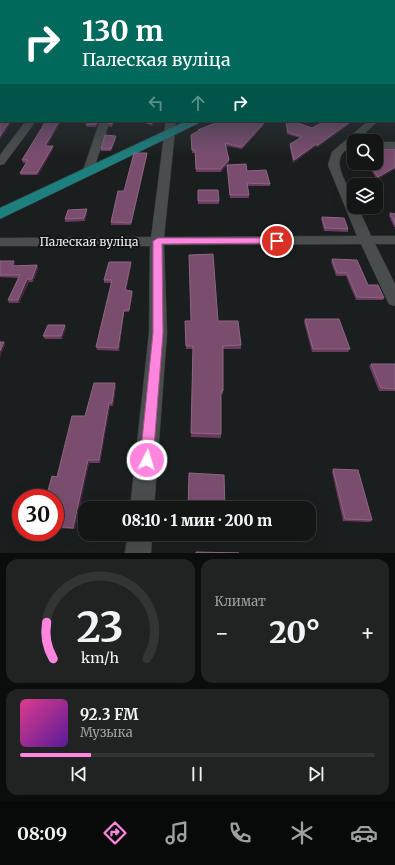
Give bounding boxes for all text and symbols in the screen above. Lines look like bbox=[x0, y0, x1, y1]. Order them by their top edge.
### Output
text: 130 m bbox=[82, 13, 164, 49]
icon: right bbox=[16, 16, 68, 68]
text: Палеская вуліца bbox=[82, 48, 231, 71]
icon: left bbox=[145, 92, 167, 114]
icon: ahead bbox=[187, 92, 209, 114]
icon: right bbox=[229, 92, 251, 114]
map controls bbox=[347, 134, 383, 214]
button: search bbox=[347, 134, 383, 170]
button: layers bbox=[347, 178, 383, 214]
pin bbox=[260, 224, 294, 258]
icon: arrive bbox=[266, 230, 288, 252]
street label: Палеская вуліца bbox=[39, 234, 139, 249]
position arrow bbox=[126, 439, 168, 481]
speed limit sign: 30 bbox=[12, 489, 64, 541]
text: 08:10 · 1 мин · 200 m bbox=[122, 511, 272, 530]
text: Климат bbox=[215, 593, 266, 610]
text: 23 bbox=[77, 601, 124, 653]
text: 20° bbox=[269, 613, 320, 651]
text: − bbox=[215, 619, 229, 647]
text: + bbox=[360, 619, 375, 647]
text: km/h bbox=[81, 649, 120, 667]
text: 92.3 FM bbox=[80, 705, 138, 724]
text: Музыка bbox=[80, 724, 133, 741]
icon: previous bbox=[68, 763, 90, 785]
icon: pause bbox=[186, 763, 208, 785]
icon: next bbox=[305, 763, 327, 785]
icon: directions bbox=[101, 819, 129, 847]
icon: music bbox=[163, 819, 191, 847]
icon: phone bbox=[226, 819, 254, 847]
icon: climate bbox=[288, 819, 316, 847]
icon: car bbox=[350, 819, 378, 847]
text: 08:09 bbox=[17, 822, 67, 845]

